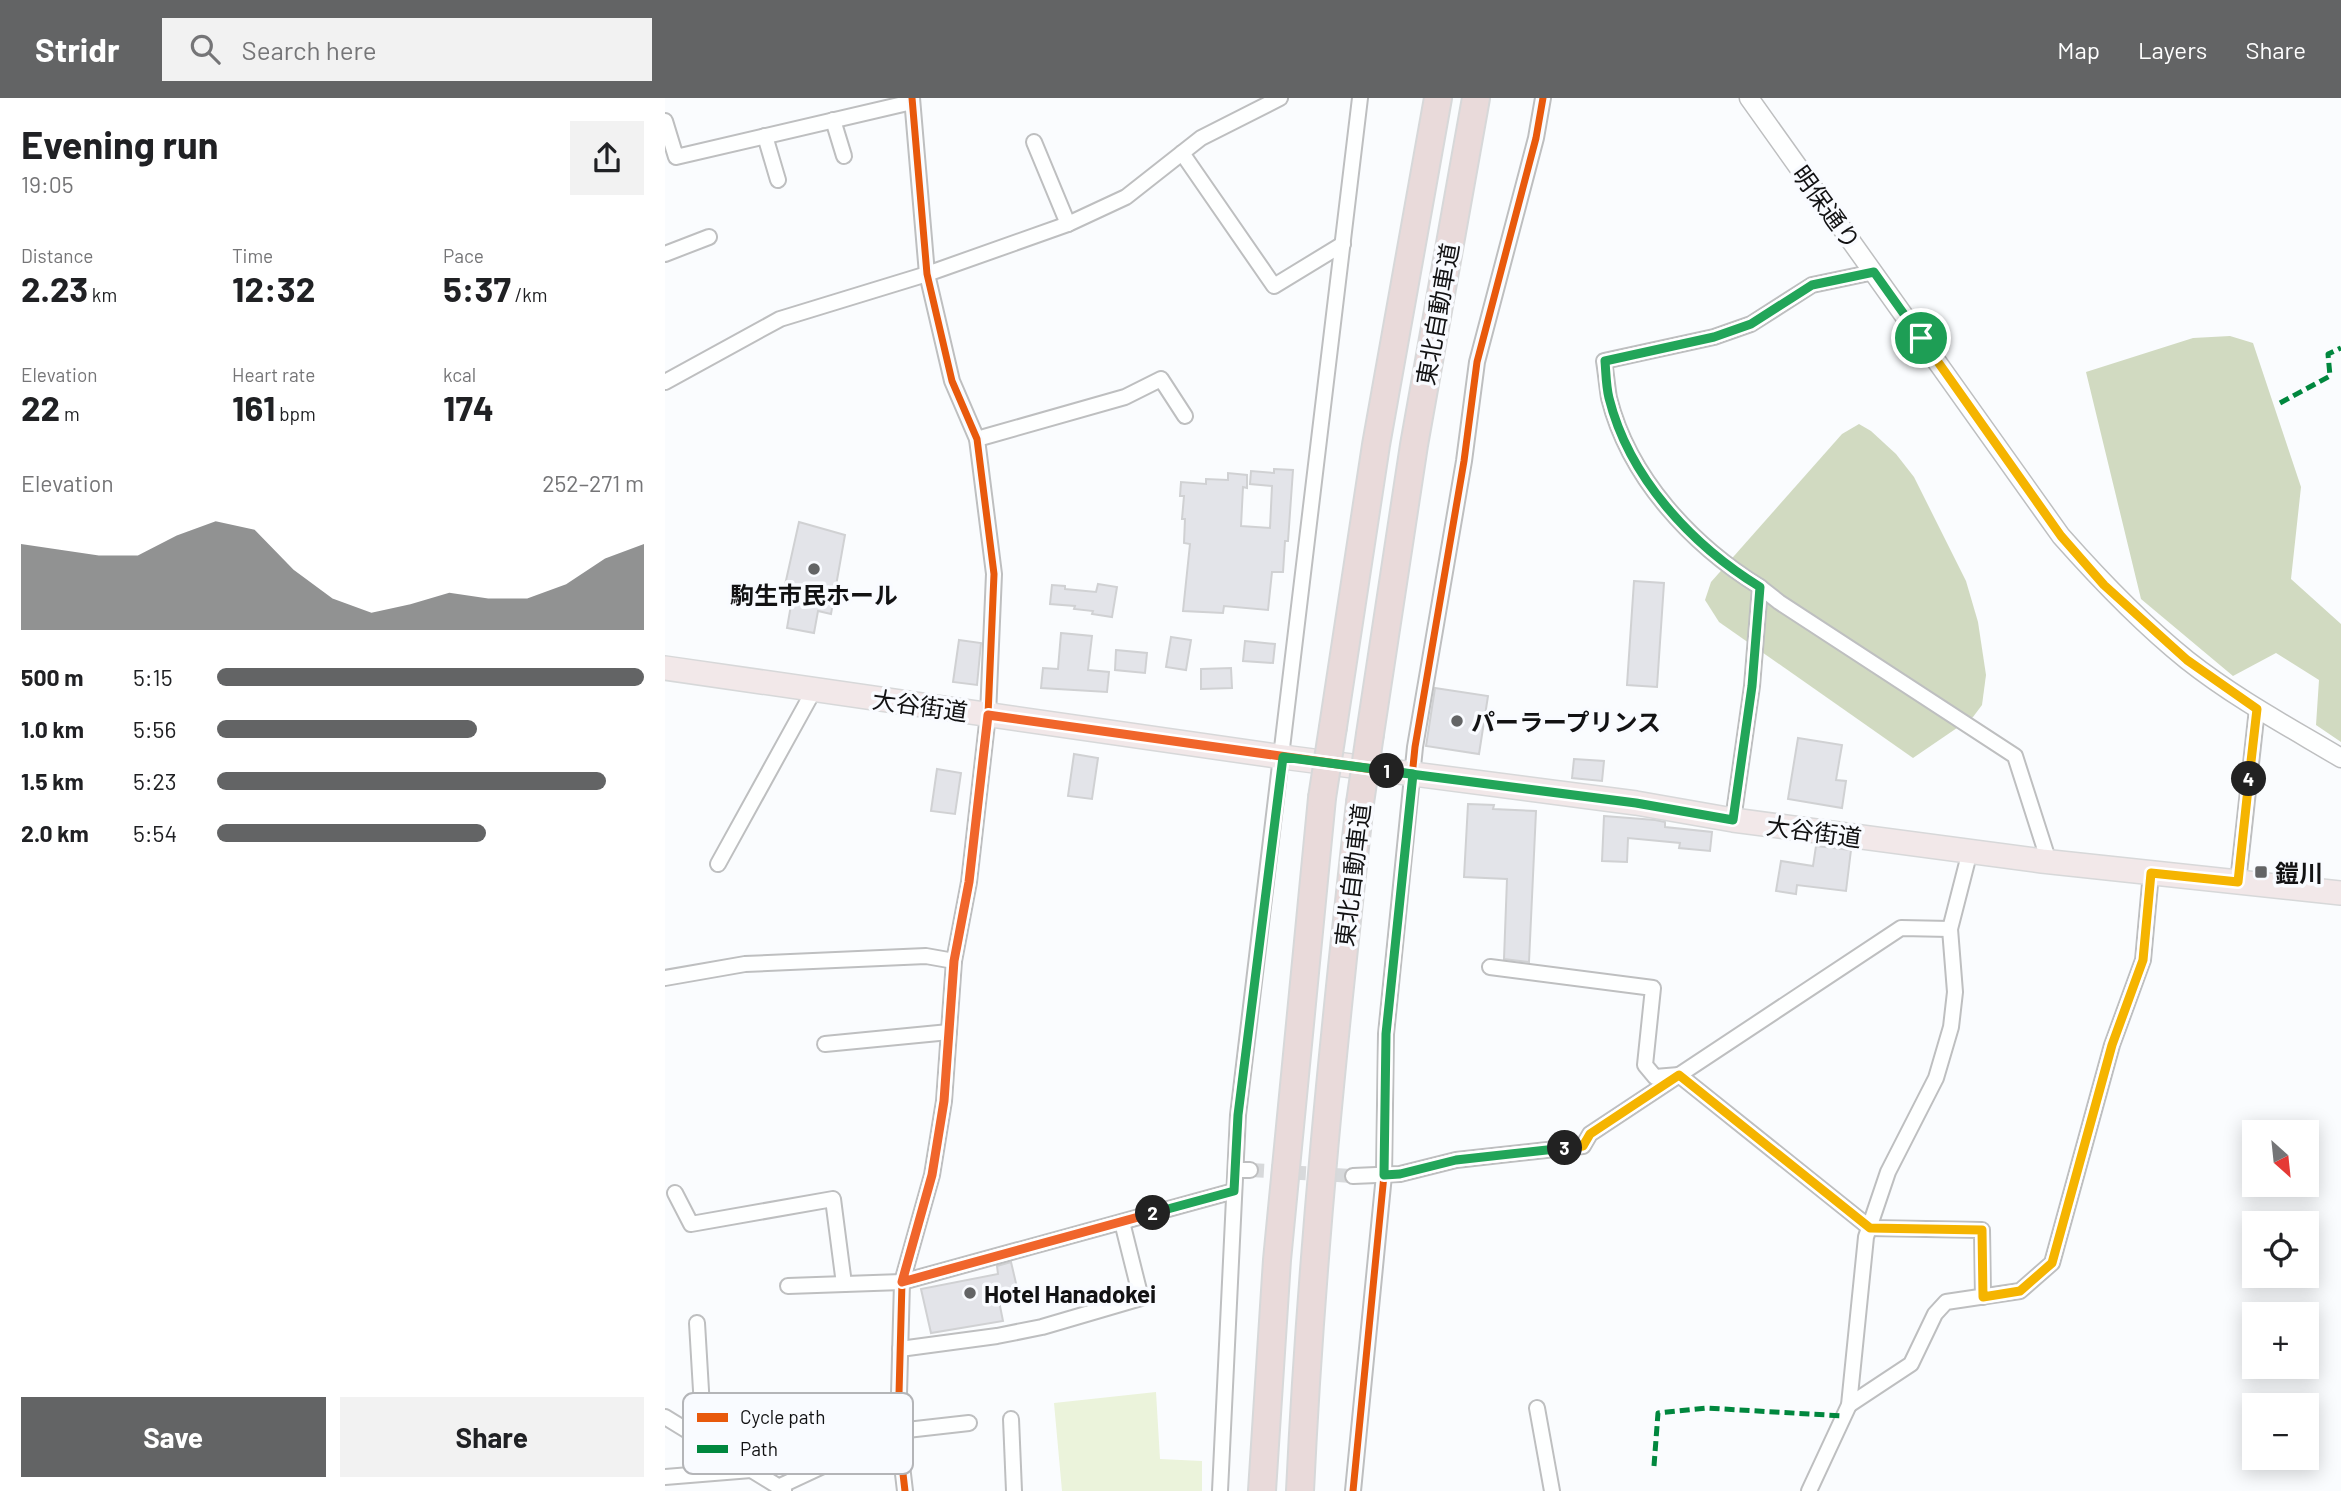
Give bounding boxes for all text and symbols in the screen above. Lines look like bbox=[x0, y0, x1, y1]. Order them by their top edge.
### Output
search box bbox=[162, 18, 652, 81]
text: Stridr bbox=[35, 29, 120, 69]
icon: search bbox=[186, 30, 224, 68]
text: Search here bbox=[242, 34, 377, 65]
text: Map bbox=[2057, 35, 2100, 64]
text: Layers bbox=[2138, 35, 2207, 64]
text: Share bbox=[2245, 35, 2306, 64]
text: Evening run bbox=[21, 121, 219, 167]
button: share bbox=[570, 121, 644, 195]
street label: 明保通り bbox=[1787, 160, 1867, 254]
text: 19:05 bbox=[21, 170, 74, 198]
street label: 東北自動車道 bbox=[1410, 241, 1464, 387]
text: Distance bbox=[21, 244, 93, 267]
text: Time bbox=[232, 244, 273, 267]
text: Pace bbox=[443, 244, 484, 267]
text: 2.23 bbox=[21, 267, 88, 309]
text: 12:32 bbox=[232, 267, 315, 309]
text: 5:37 bbox=[443, 267, 511, 309]
text: km bbox=[88, 283, 117, 306]
text: /km bbox=[511, 283, 548, 306]
pin bbox=[1891, 308, 1951, 368]
icon: arrive bbox=[1902, 319, 1940, 357]
text: Elevation bbox=[21, 363, 98, 386]
text: Heart rate bbox=[232, 363, 315, 386]
text: kcal bbox=[443, 363, 476, 386]
text: 22 bbox=[21, 386, 60, 428]
text: 161 bbox=[232, 386, 275, 428]
text: 174 bbox=[443, 386, 494, 428]
text: m bbox=[60, 402, 80, 425]
text: bpm bbox=[275, 402, 316, 425]
text: Elevation bbox=[21, 469, 114, 497]
text: 252–271 m bbox=[542, 469, 644, 497]
marker: 駒生市民ホール bbox=[806, 561, 822, 577]
place label: 駒生市民ホール bbox=[730, 580, 898, 609]
text: 500 m bbox=[21, 663, 83, 691]
text: 5:15 bbox=[133, 663, 173, 691]
street label: 大谷街道 bbox=[870, 684, 970, 726]
place label: パーラープリンス bbox=[1471, 707, 1661, 736]
marker: パーラープリンス bbox=[1449, 713, 1465, 729]
text: 1.0 km bbox=[21, 715, 84, 743]
text: 5:56 bbox=[133, 715, 176, 743]
pin: 1 bbox=[1369, 754, 1405, 788]
text: 1 bbox=[1383, 759, 1390, 782]
pin: 4 bbox=[2231, 762, 2267, 796]
text: 1.5 km bbox=[21, 767, 84, 795]
text: 5:23 bbox=[133, 767, 177, 795]
text: 4 bbox=[2243, 767, 2254, 790]
street label: 東北自動車道 bbox=[1329, 802, 1375, 948]
street label: 大谷街道 bbox=[1764, 810, 1864, 852]
text: 2.0 km bbox=[21, 819, 89, 847]
text: 5:54 bbox=[133, 819, 177, 847]
place label: 鎧川 bbox=[2275, 858, 2323, 887]
marker: 鎧川 bbox=[2253, 864, 2269, 880]
north arrow bbox=[2242, 1120, 2319, 1197]
map controls bbox=[2242, 1120, 2319, 1470]
pin: 3 bbox=[1548, 1130, 1583, 1166]
text: 3 bbox=[1559, 1136, 1570, 1159]
pin: 2 bbox=[1135, 1196, 1170, 1230]
text: 2 bbox=[1147, 1201, 1158, 1224]
button: locate bbox=[2242, 1211, 2319, 1288]
place label: Hotel Hanadokei bbox=[984, 1279, 1156, 1308]
marker: Hotel Hanadokei bbox=[962, 1285, 978, 1301]
button: + bbox=[2242, 1302, 2319, 1379]
legend bbox=[683, 1393, 913, 1474]
button: − bbox=[2242, 1393, 2319, 1470]
button: Save bbox=[21, 1397, 326, 1477]
button: Share bbox=[340, 1397, 644, 1477]
text: Cycle path bbox=[740, 1405, 825, 1428]
text: Path bbox=[740, 1437, 778, 1460]

